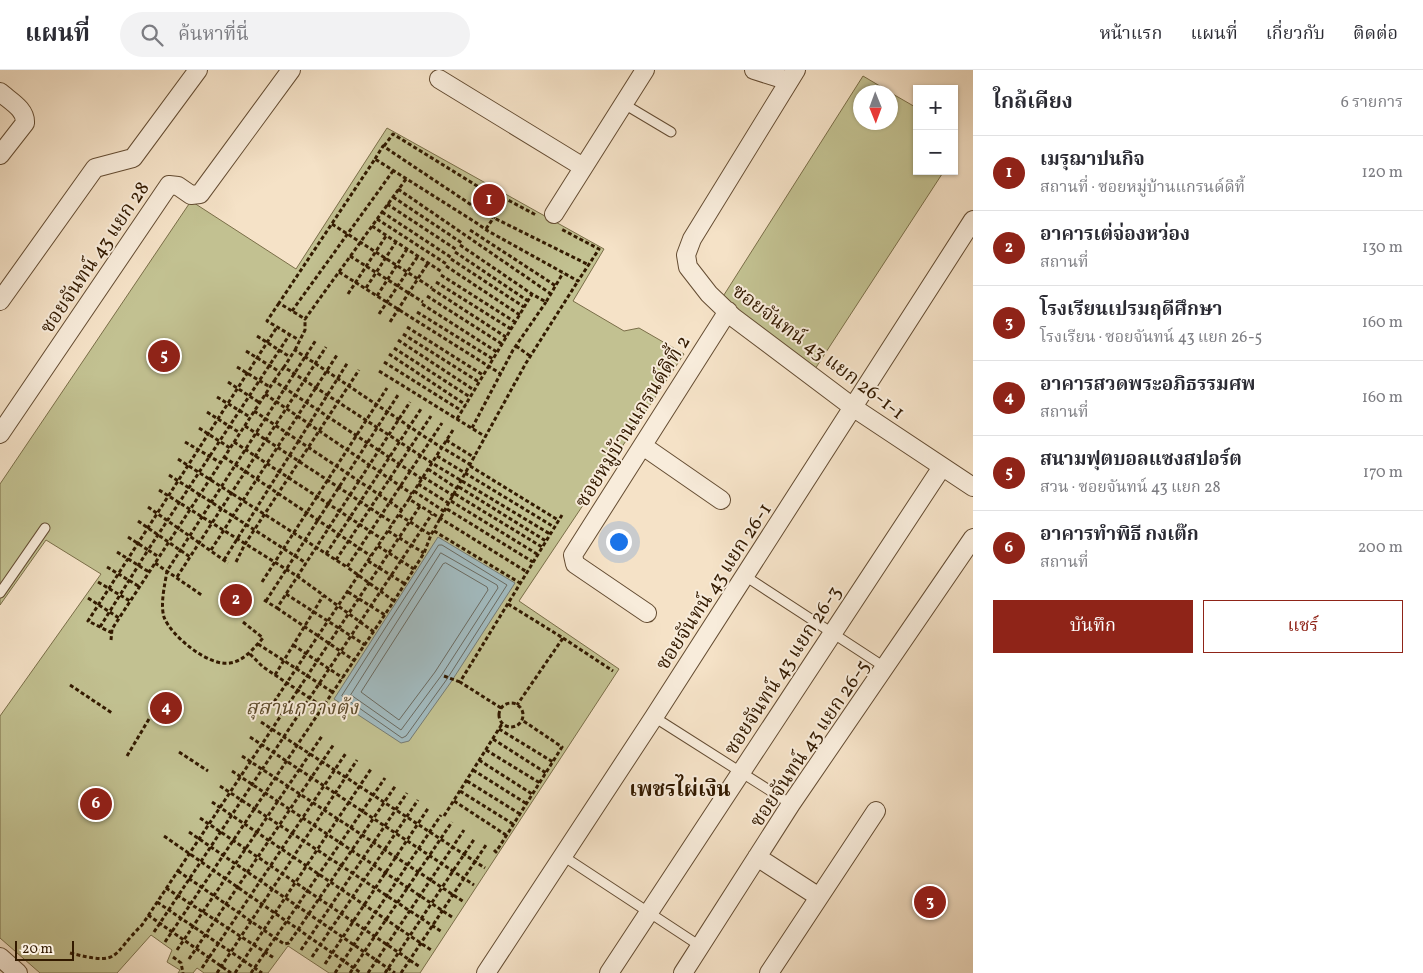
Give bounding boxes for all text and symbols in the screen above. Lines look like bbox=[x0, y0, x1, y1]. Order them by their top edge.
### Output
search box bbox=[120, 12, 470, 57]
text: แผนที่ bbox=[25, 18, 90, 52]
icon: search bbox=[138, 21, 166, 49]
text: ค้นหาที่นี่ bbox=[178, 22, 249, 48]
text: หน้าแรก bbox=[1099, 22, 1162, 47]
text: แผนที่ bbox=[1190, 22, 1238, 47]
text: เกี่ยวกับ bbox=[1266, 22, 1325, 47]
text: ติดต่อ bbox=[1353, 22, 1398, 47]
north arrow bbox=[853, 85, 898, 130]
map controls bbox=[913, 85, 958, 175]
button: + bbox=[913, 85, 958, 130]
text: ใกล้เคียง bbox=[993, 88, 1073, 117]
text: 6 รายการ bbox=[1341, 92, 1403, 114]
button: − bbox=[913, 130, 958, 175]
text: เมรุฌาปนกิจ bbox=[1040, 147, 1145, 173]
text: 1 bbox=[1006, 162, 1012, 184]
text: 120 m bbox=[1361, 162, 1403, 184]
street label: ซอยจันทน์ 43 แยก 28 bbox=[34, 176, 157, 340]
text: สถานที่ · ซอยหมู่บ้านแกรนด์ดิที้ bbox=[1040, 177, 1245, 199]
pin: 1 bbox=[473, 181, 505, 219]
text: อาคารเต่จ่องหว่อง bbox=[1040, 222, 1190, 248]
text: 2 bbox=[1005, 237, 1013, 259]
text: 130 m bbox=[1362, 237, 1403, 259]
text: สถานที่ bbox=[1040, 252, 1088, 274]
street label: ซอยจันทน์ 43 แยก 26-1-1 bbox=[725, 278, 910, 427]
text: โรงเรียนเปรมฤดีศึกษา bbox=[1040, 297, 1223, 323]
text: 3 bbox=[1005, 312, 1013, 334]
text: 160 m bbox=[1362, 312, 1403, 334]
text: โรงเรียน · ซอยจันทน์ 43 แยก 26-5 bbox=[1040, 327, 1262, 349]
street label: ซอยหมู่บ้านแกรนด์ดิที้ 2 bbox=[567, 329, 698, 514]
pin: 5 bbox=[148, 337, 180, 375]
text: อาคารสวดพระอภิธรรมศพ bbox=[1040, 372, 1255, 398]
text: 4 bbox=[1004, 387, 1014, 409]
text: 160 m bbox=[1362, 387, 1403, 409]
text: สถานที่ bbox=[1040, 402, 1088, 424]
text: สนามฟุตบอลแซงสปอร์ต bbox=[1040, 447, 1242, 473]
text: 5 bbox=[1005, 462, 1013, 484]
text: 170 m bbox=[1363, 462, 1403, 484]
text: สวน · ซอยจันทน์ 43 แยก 28 bbox=[1040, 477, 1221, 499]
street label: ซอยจันทน์ 43 แยก 26-1 bbox=[650, 498, 779, 676]
text: อาคารทำพิธี กงเต๊ก bbox=[1040, 522, 1199, 548]
your location bbox=[606, 529, 632, 555]
text: 6 bbox=[1005, 537, 1013, 559]
text: 200 m bbox=[1358, 537, 1403, 559]
text: สถานที่ bbox=[1040, 552, 1088, 574]
pin: 2 bbox=[220, 581, 252, 619]
street label: ซอยจันทน์ 43 แยก 26-3 bbox=[718, 581, 849, 761]
button: บันทึก bbox=[993, 600, 1193, 653]
button: แชร์ bbox=[1203, 600, 1403, 653]
street label: ซอยจันทน์ 43 แยก 26-5 bbox=[744, 655, 877, 833]
pin: 4 bbox=[150, 689, 182, 727]
park label: สุสานกวางตุ้ง bbox=[246, 695, 359, 723]
district label: เพชรไผ่เงิน bbox=[629, 774, 731, 805]
pin: 6 bbox=[80, 785, 112, 823]
pin: 3 bbox=[914, 883, 946, 921]
scale bar bbox=[15, 938, 74, 961]
text: 20 m bbox=[22, 940, 53, 959]

